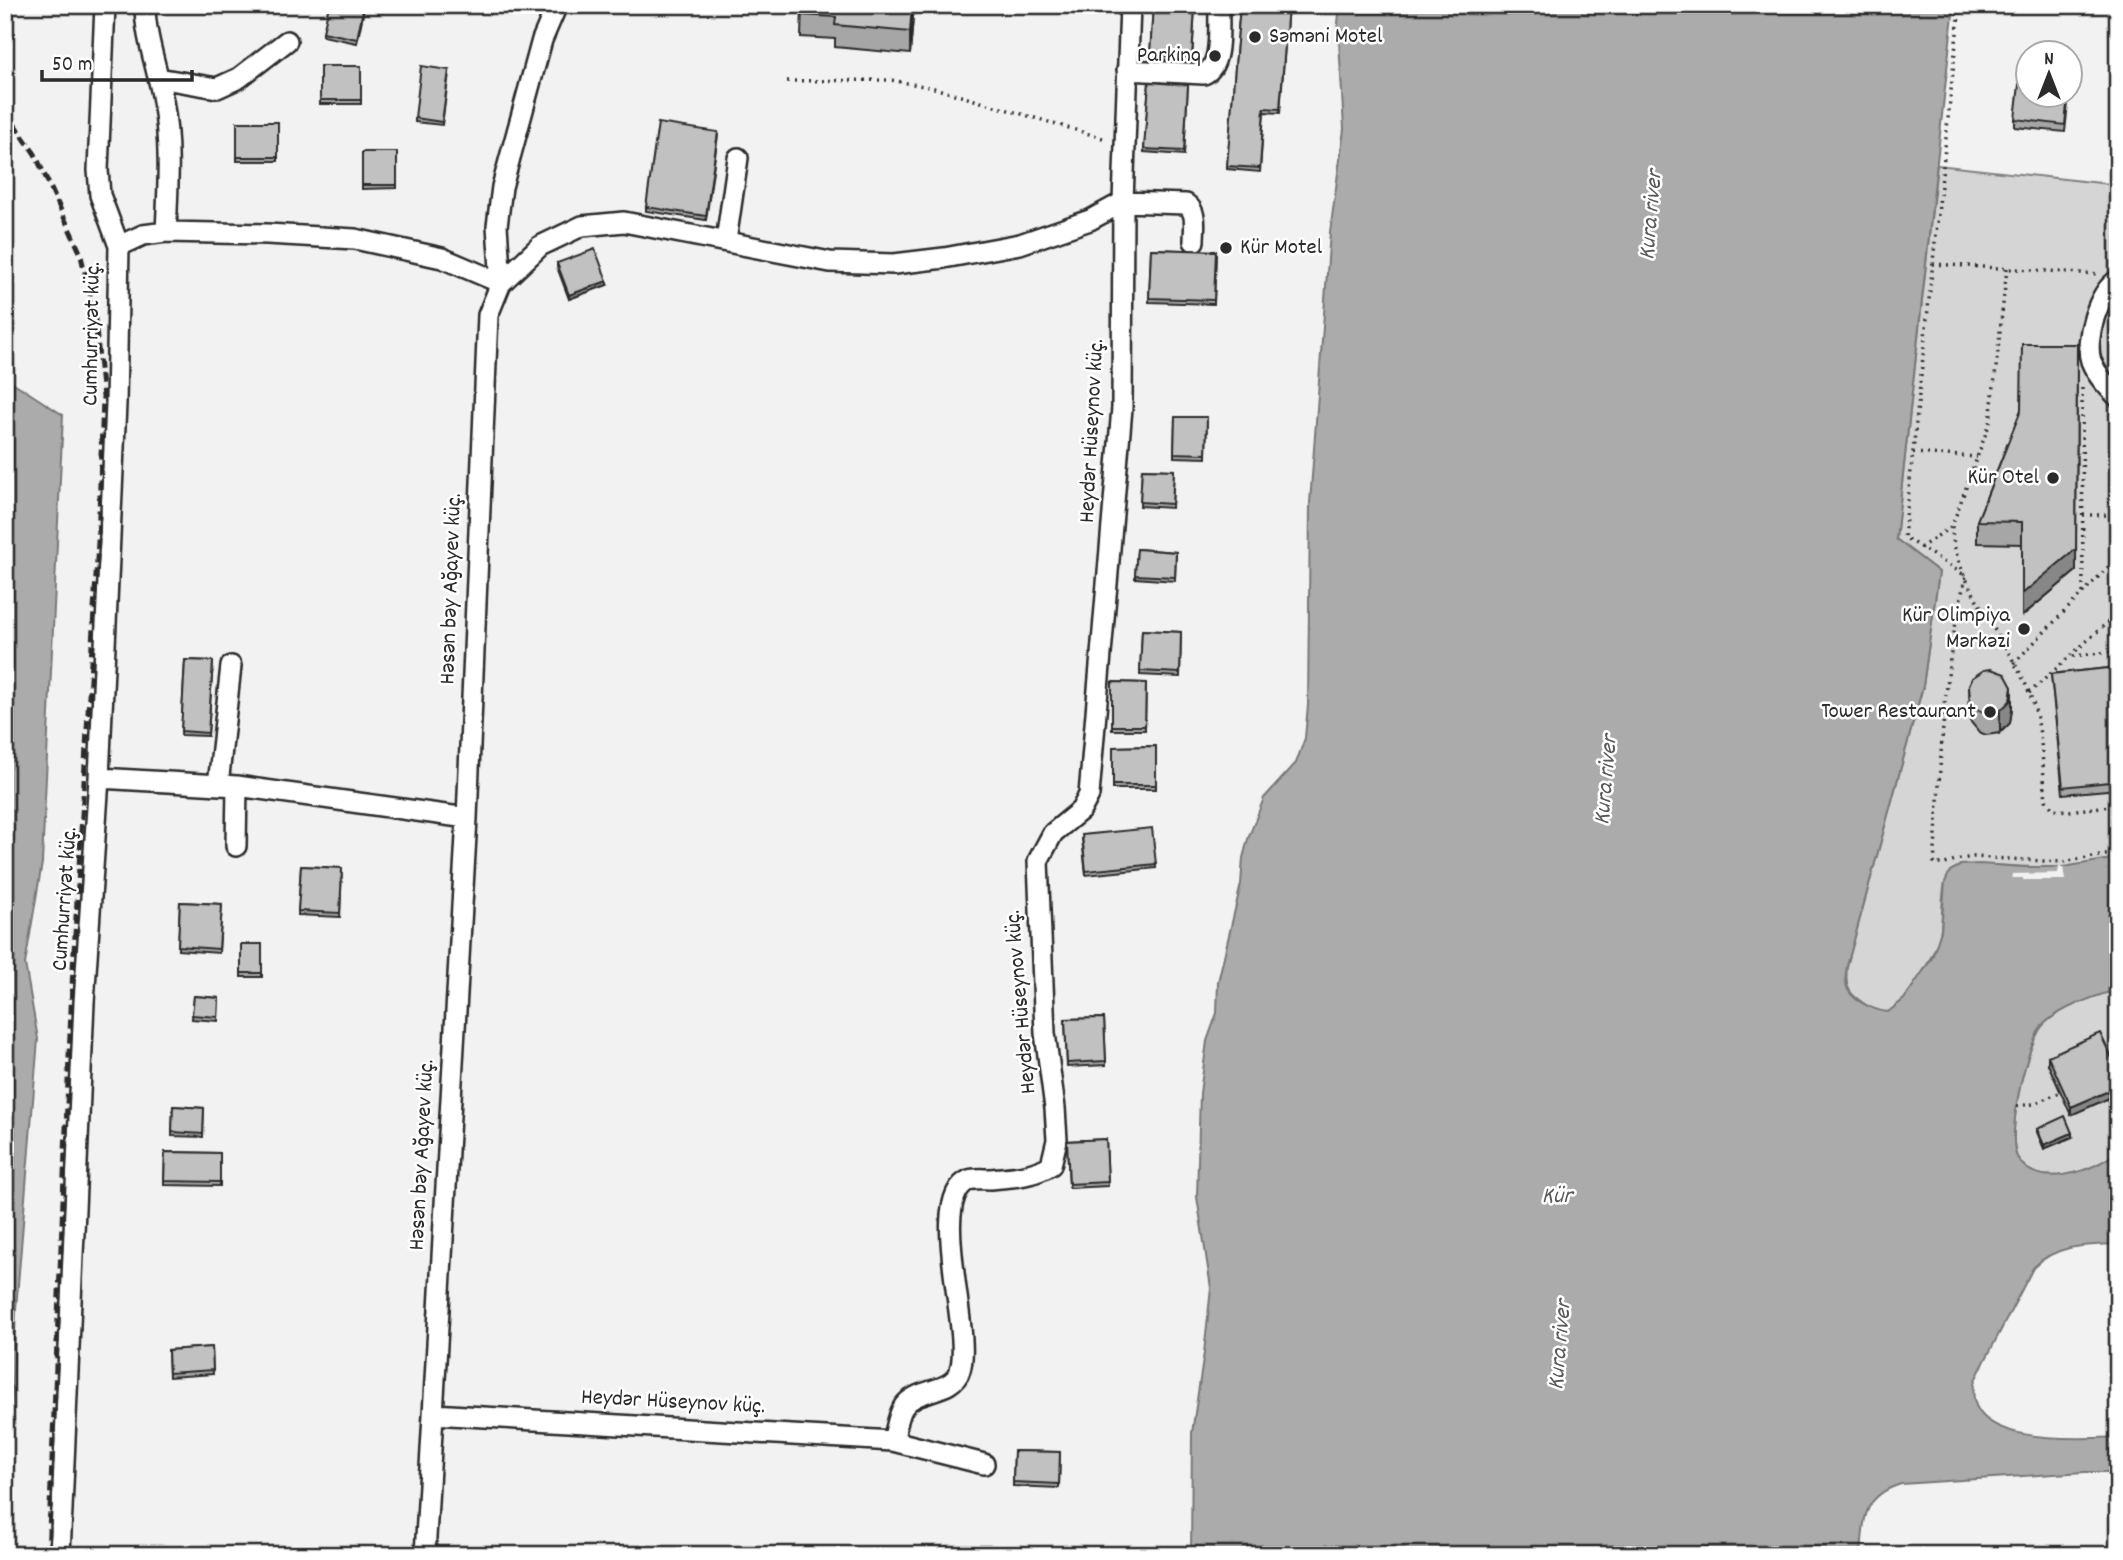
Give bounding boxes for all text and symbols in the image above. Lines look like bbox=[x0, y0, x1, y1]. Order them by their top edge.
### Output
place label: Səməni Motel bbox=[1269, 21, 1383, 54]
marker: Səməni Motel bbox=[1247, 29, 1263, 45]
scale bar bbox=[42, 38, 192, 82]
north arrow bbox=[2014, 38, 2084, 108]
place label: Parkinq bbox=[1137, 40, 1201, 73]
text: N bbox=[2044, 47, 2054, 74]
marker: Parkinq bbox=[1207, 48, 1223, 64]
text: 50 m bbox=[52, 51, 92, 81]
water label: Kura river bbox=[1631, 166, 1673, 261]
place label: Kür Motel bbox=[1240, 232, 1323, 265]
marker: Kür Motel bbox=[1218, 240, 1234, 256]
street label: Cumhurriyət küç. bbox=[75, 262, 111, 406]
street label: Heydər Hüseynov küç. bbox=[1072, 338, 1114, 524]
place label: Kür Otel bbox=[1967, 462, 2040, 495]
marker: Kür Otel bbox=[2045, 470, 2061, 486]
street label: Həsən bəy Ağayev küç. bbox=[432, 493, 472, 685]
place label: Kür Olimpiya Mərkəzi bbox=[1902, 600, 2011, 659]
marker: Kür Olimpiya Mərkəzi bbox=[2016, 621, 2032, 637]
place label: Tower Restaurant bbox=[1821, 696, 1976, 729]
marker: Tower Restaurant bbox=[1982, 704, 1998, 720]
water label: Kura river bbox=[1586, 731, 1628, 826]
street label: Cumhurriyət küç. bbox=[45, 826, 87, 972]
street label: Heydər Hüseynov küç. bbox=[998, 909, 1046, 1095]
street label: Həsən bəy Ağayev küç. bbox=[402, 1059, 444, 1251]
water label: Kür bbox=[1542, 1180, 1575, 1214]
water label: Kura river bbox=[1540, 1296, 1582, 1391]
street label: Heydər Hüseynov küç. bbox=[580, 1382, 766, 1424]

